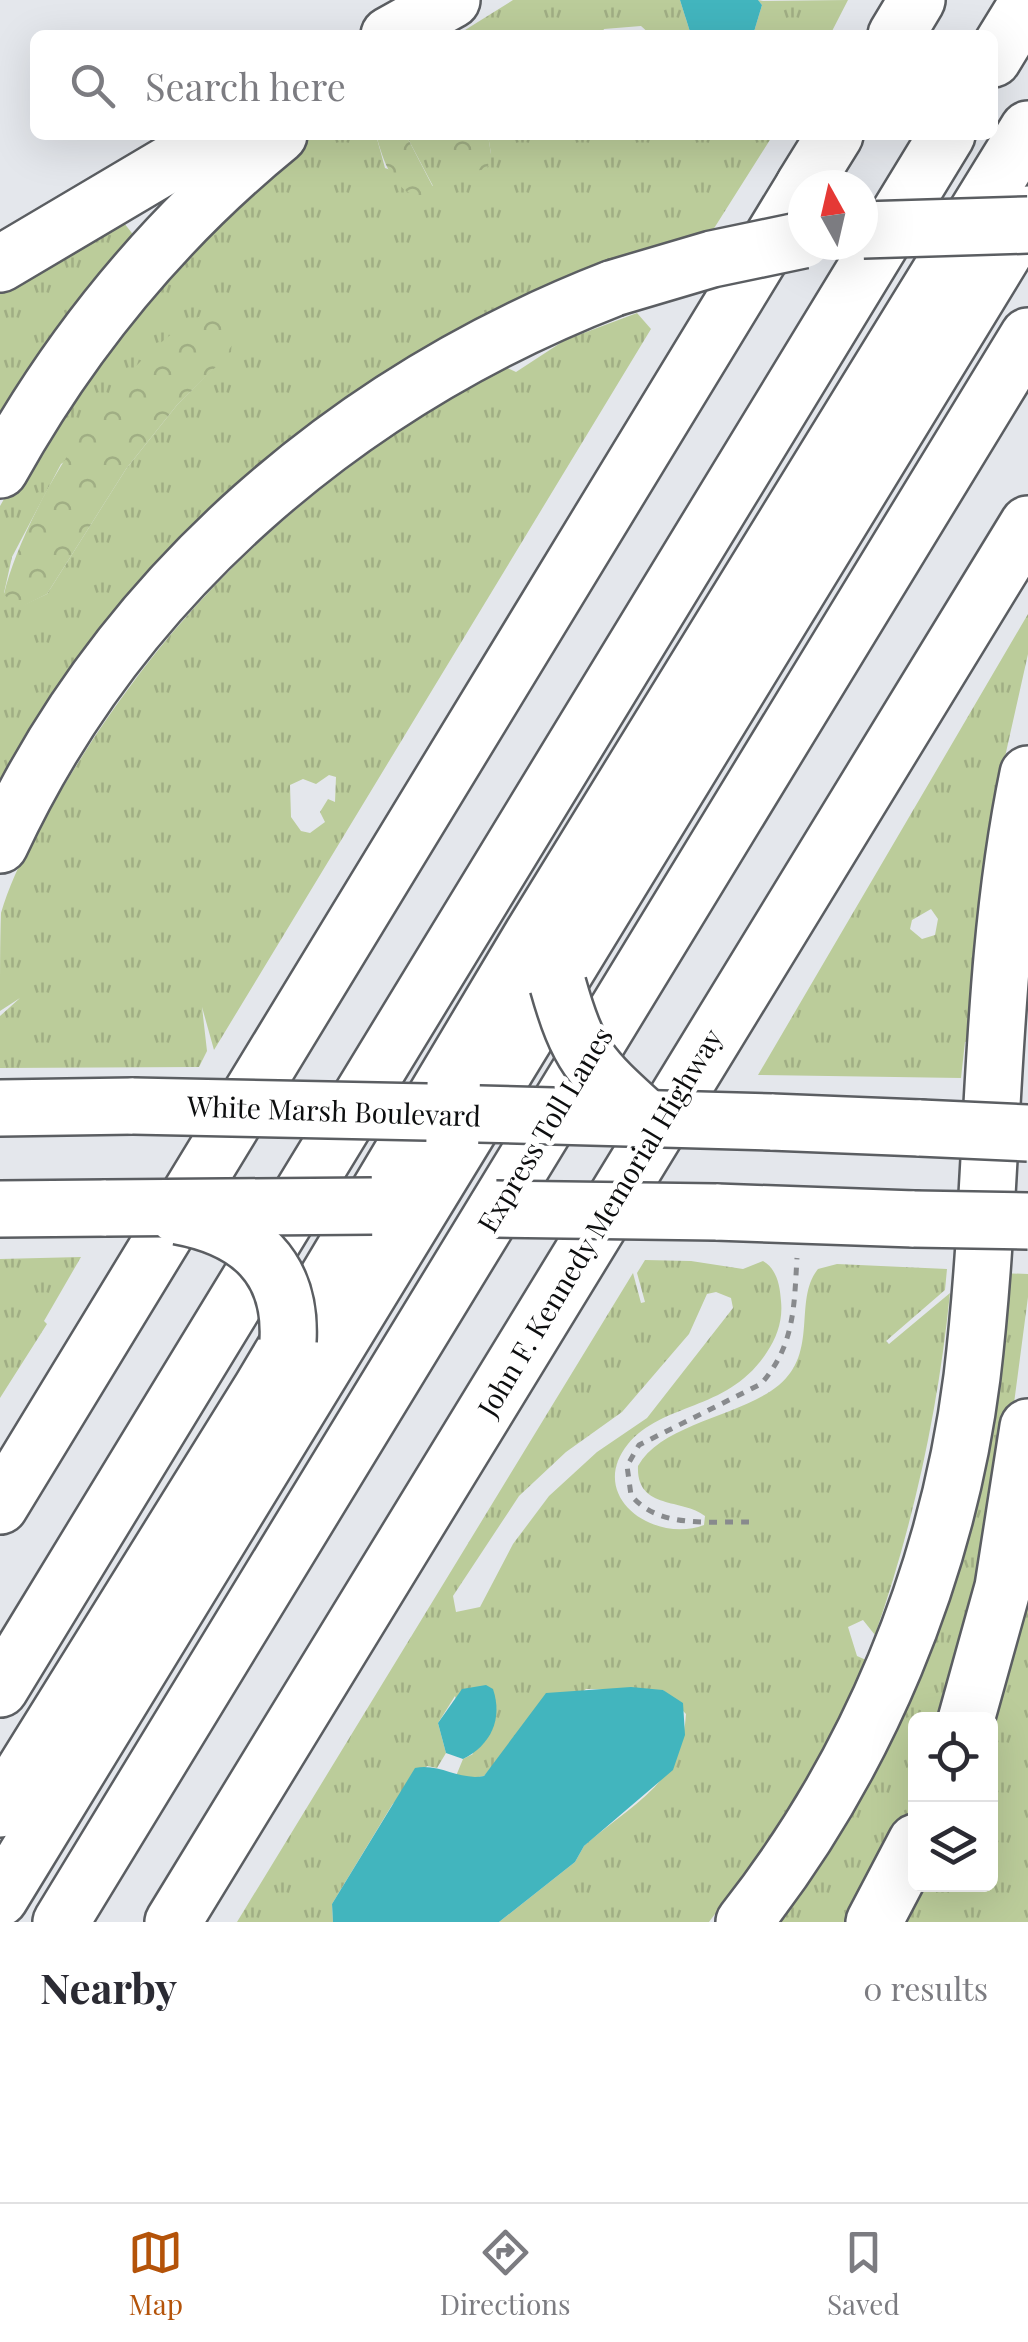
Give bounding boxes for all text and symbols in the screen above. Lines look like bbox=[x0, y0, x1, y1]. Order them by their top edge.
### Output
search box bbox=[30, 30, 998, 140]
icon: search bbox=[65, 58, 120, 113]
text: Search here bbox=[145, 60, 346, 111]
north arrow bbox=[788, 170, 878, 260]
street label: Express Toll Lanes bbox=[468, 1019, 620, 1239]
street label: John F. Kennedy Memorial Highway bbox=[468, 1021, 730, 1424]
street label: White Marsh Boulevard bbox=[185, 1086, 482, 1134]
map controls bbox=[908, 1712, 998, 1892]
button: locate bbox=[908, 1712, 998, 1802]
button: layers bbox=[908, 1802, 998, 1892]
text: Nearby bbox=[40, 1959, 177, 2015]
text: 0 results bbox=[863, 1966, 988, 2009]
tab: Map bbox=[128, 2225, 183, 2322]
tab: Directions bbox=[440, 2225, 571, 2322]
tab: Saved bbox=[827, 2225, 900, 2322]

